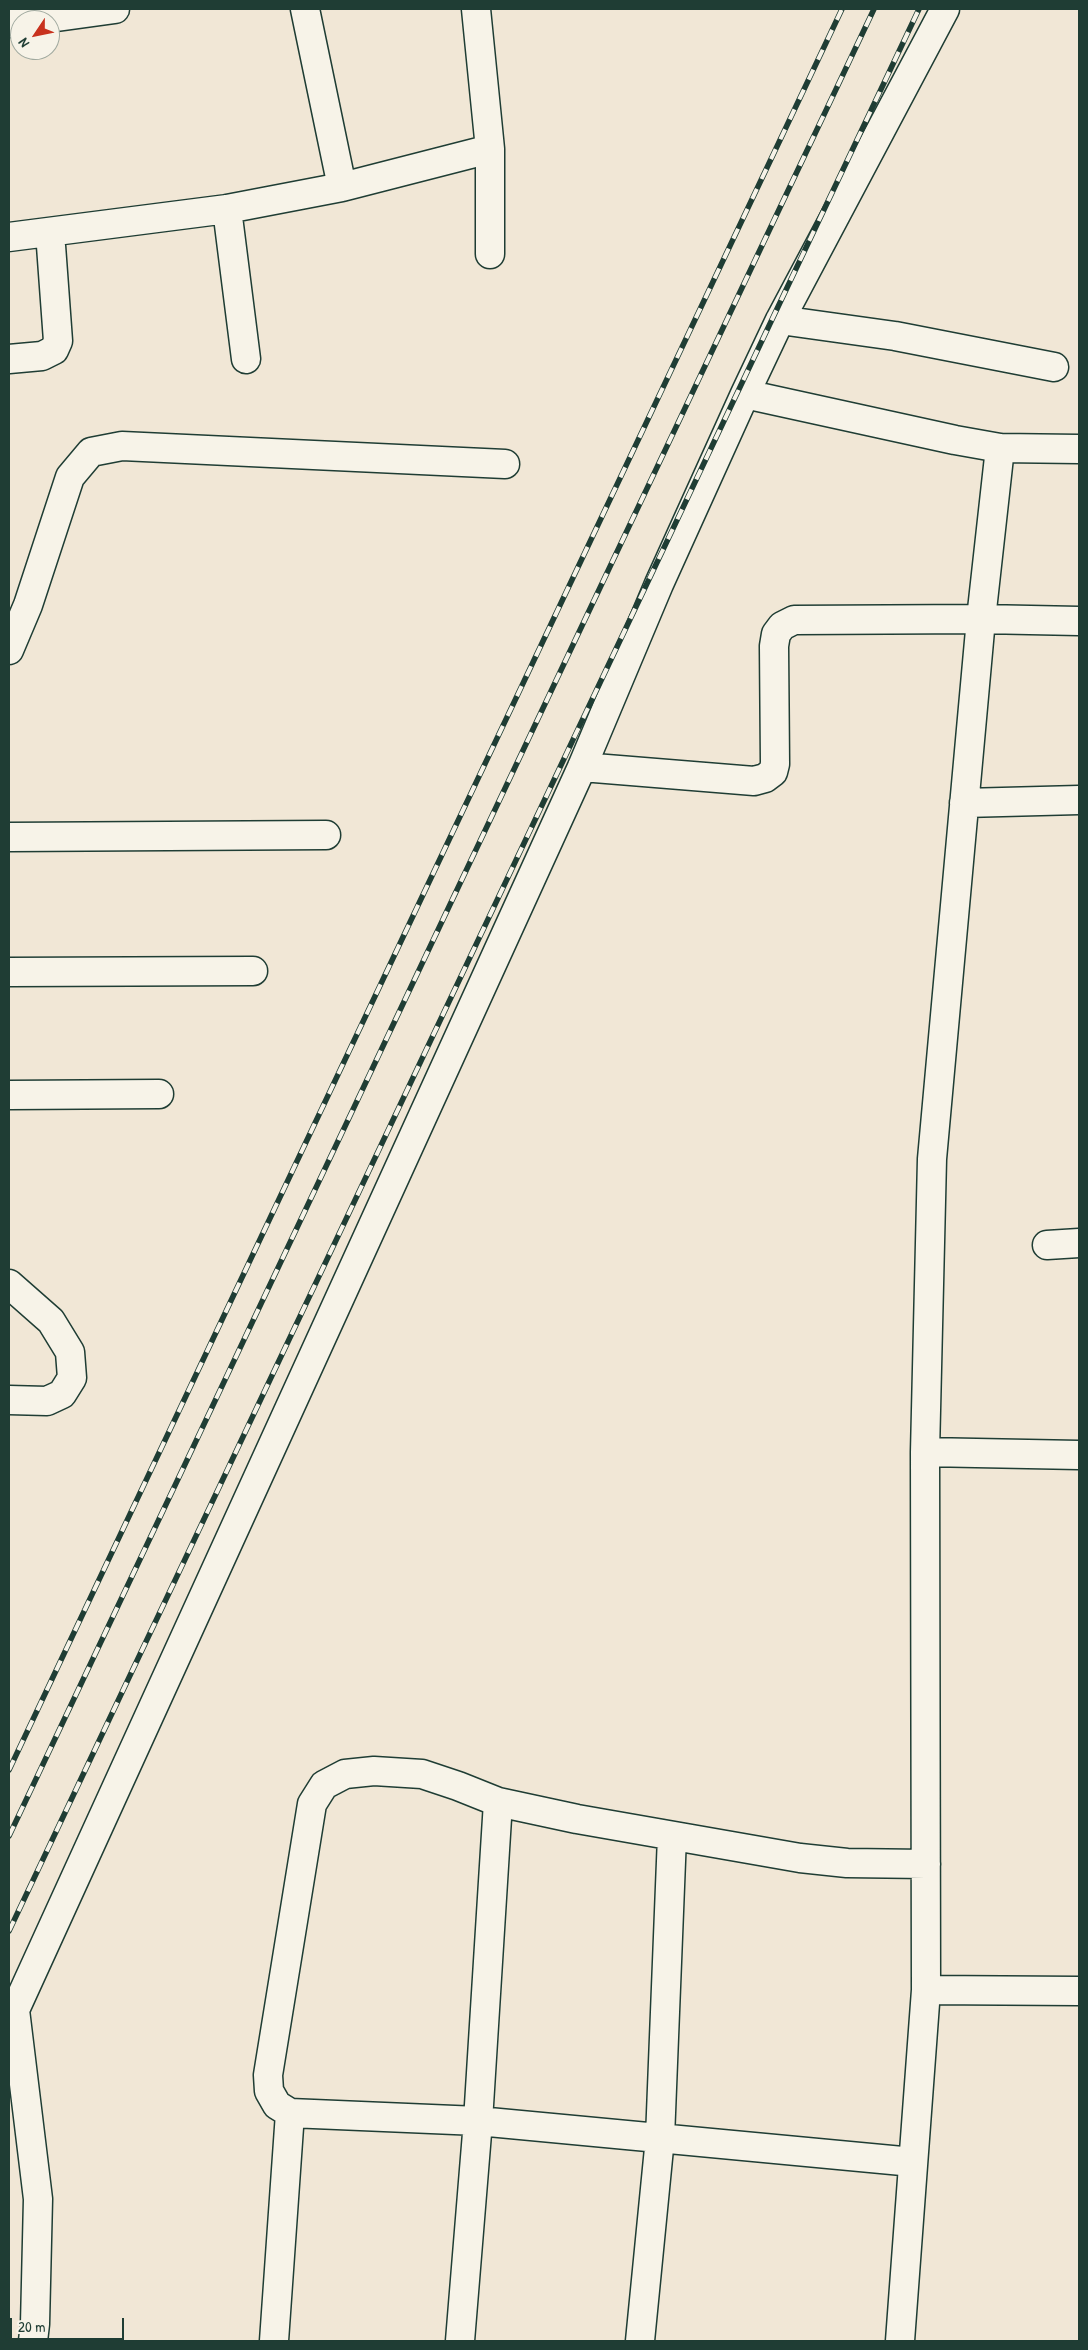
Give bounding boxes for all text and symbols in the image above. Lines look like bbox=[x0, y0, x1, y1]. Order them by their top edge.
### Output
north arrow bbox=[10, 10, 60, 60]
text: N bbox=[13, 35, 33, 52]
scale bar bbox=[12, 2308, 126, 2340]
text: 20 m bbox=[18, 2316, 45, 2337]

